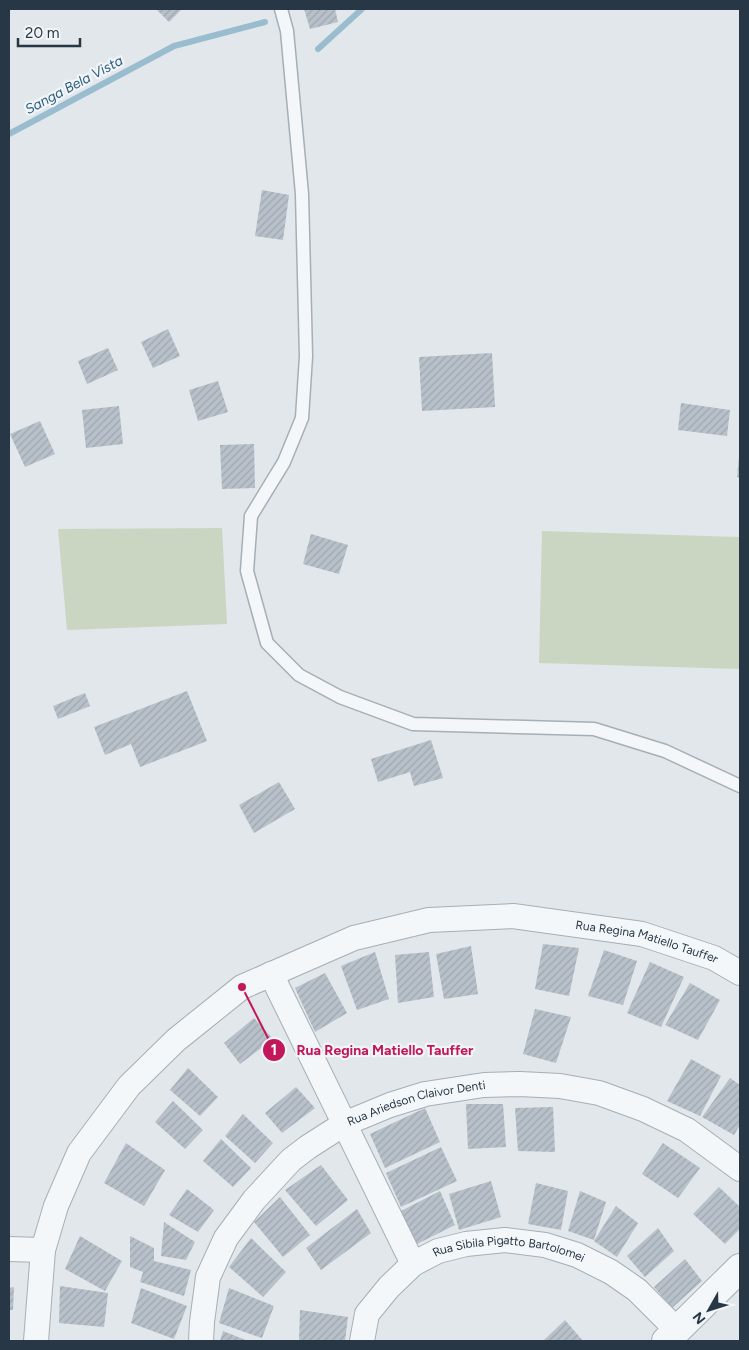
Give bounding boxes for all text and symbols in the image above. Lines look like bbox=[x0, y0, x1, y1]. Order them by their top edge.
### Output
scale bar bbox=[18, 15, 80, 47]
text: 20 m bbox=[25, 24, 59, 42]
water label: Sanga Bela Vista bbox=[22, 52, 126, 118]
street label: Rua Regina Matiello Tauffer bbox=[575, 918, 721, 966]
callout: Rua Regina Matiello Tauffer bbox=[261, 1036, 483, 1065]
text: 1 bbox=[271, 1041, 277, 1059]
text: Rua Regina Matiello Tauffer bbox=[297, 1042, 474, 1059]
street label: Rua Ariedson Claivor Denti bbox=[345, 1078, 486, 1129]
street label: Rua Sibila Pigatto Bartolomei bbox=[430, 1233, 587, 1265]
north arrow bbox=[684, 1285, 734, 1335]
text: N bbox=[689, 1308, 709, 1327]

